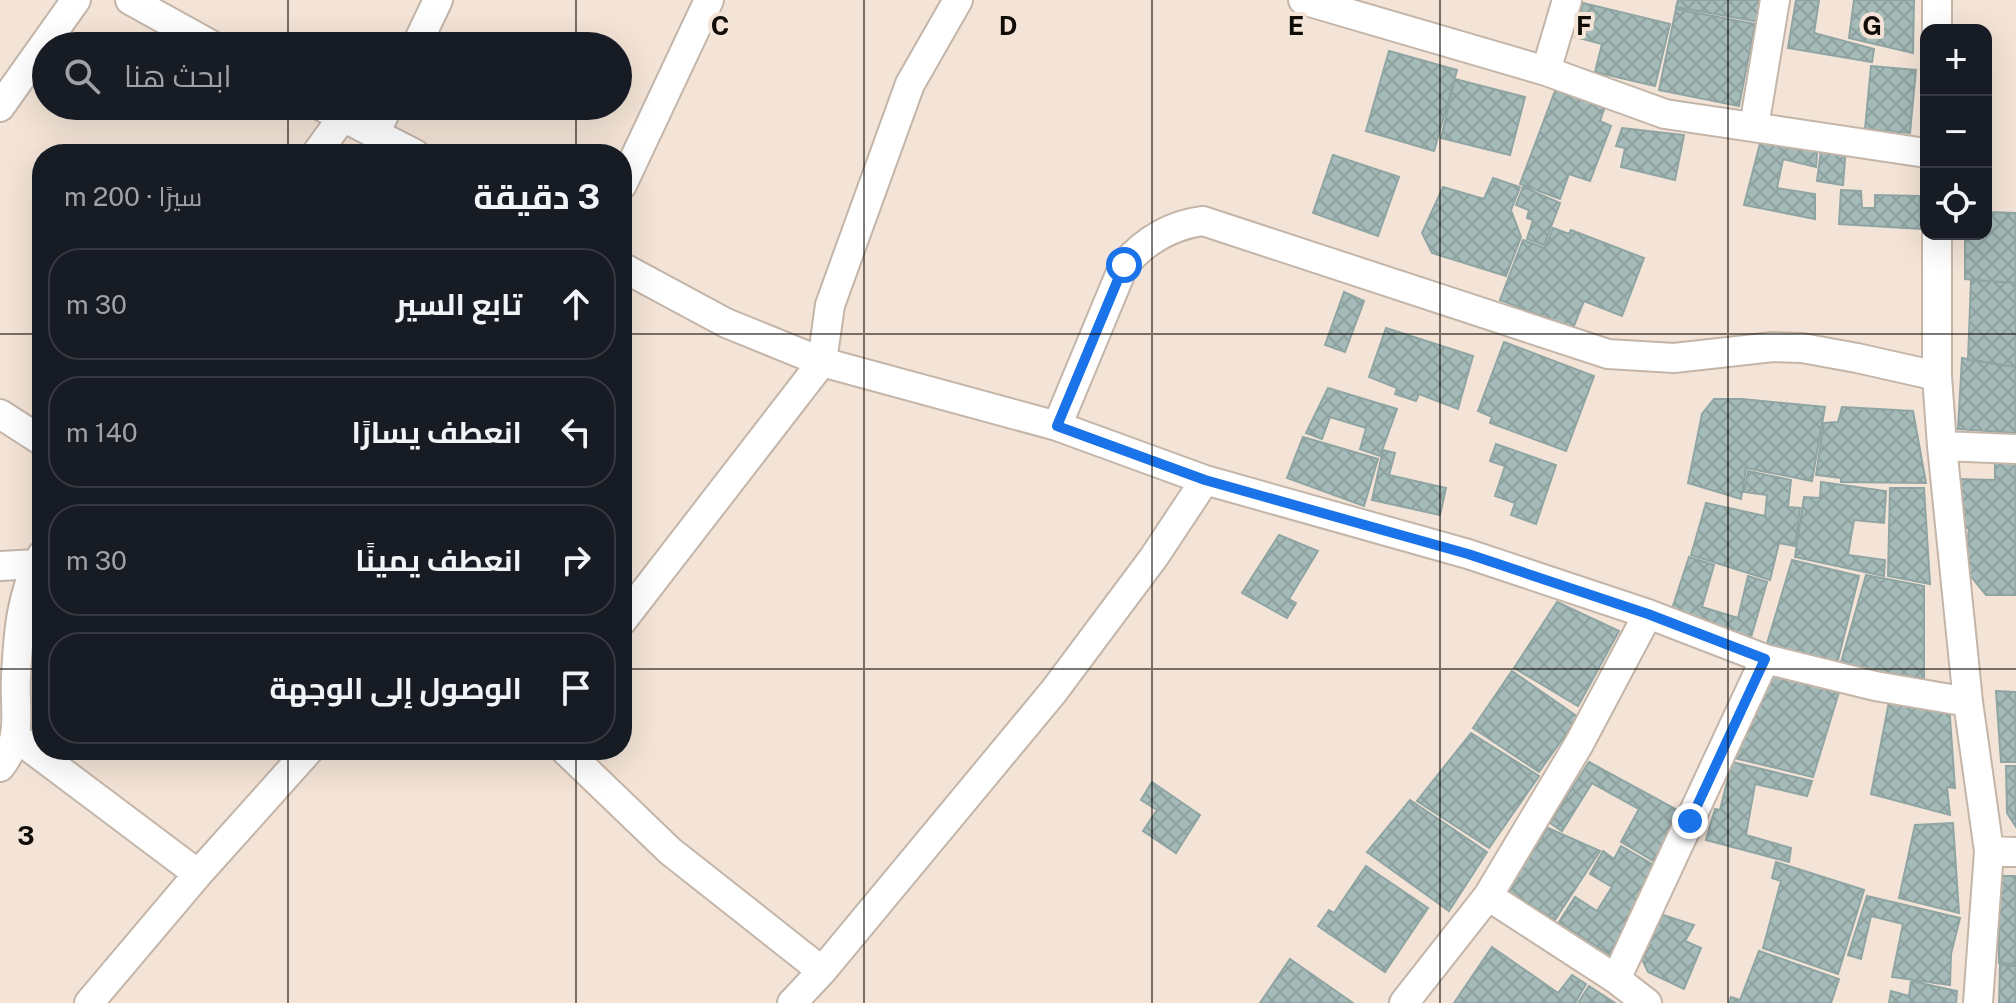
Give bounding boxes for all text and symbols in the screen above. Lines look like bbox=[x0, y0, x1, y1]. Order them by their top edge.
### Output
text: C bbox=[711, 10, 729, 41]
text: D bbox=[999, 10, 1017, 41]
text: E bbox=[1288, 10, 1304, 41]
text: F bbox=[1576, 10, 1592, 41]
text: G bbox=[1862, 10, 1882, 41]
map controls bbox=[1920, 24, 1992, 240]
button: + bbox=[1920, 24, 1992, 96]
search box bbox=[32, 32, 632, 120]
icon: search bbox=[60, 54, 104, 98]
text: ابحث هنا bbox=[124, 58, 232, 94]
button: − bbox=[1920, 96, 1992, 168]
button: locate bbox=[1920, 168, 1992, 240]
text: 3 دقيقة bbox=[474, 177, 600, 217]
text: سيرًا · 200 m bbox=[64, 181, 202, 212]
route start bbox=[1106, 247, 1142, 283]
icon: ahead bbox=[554, 282, 598, 326]
text: تابع السير bbox=[396, 286, 522, 322]
text: 30 m bbox=[66, 289, 127, 320]
icon: left bbox=[554, 410, 598, 454]
text: انعطف يسارًا bbox=[352, 414, 522, 450]
text: 140 m bbox=[66, 417, 138, 448]
icon: right bbox=[554, 538, 598, 582]
text: انعطف يمينًا bbox=[355, 542, 522, 578]
text: 30 m bbox=[66, 545, 127, 576]
icon: arrive bbox=[554, 666, 598, 710]
text: الوصول إلى الوجهة bbox=[269, 670, 522, 706]
route end bbox=[1672, 803, 1708, 839]
text: 3 bbox=[17, 820, 35, 851]

